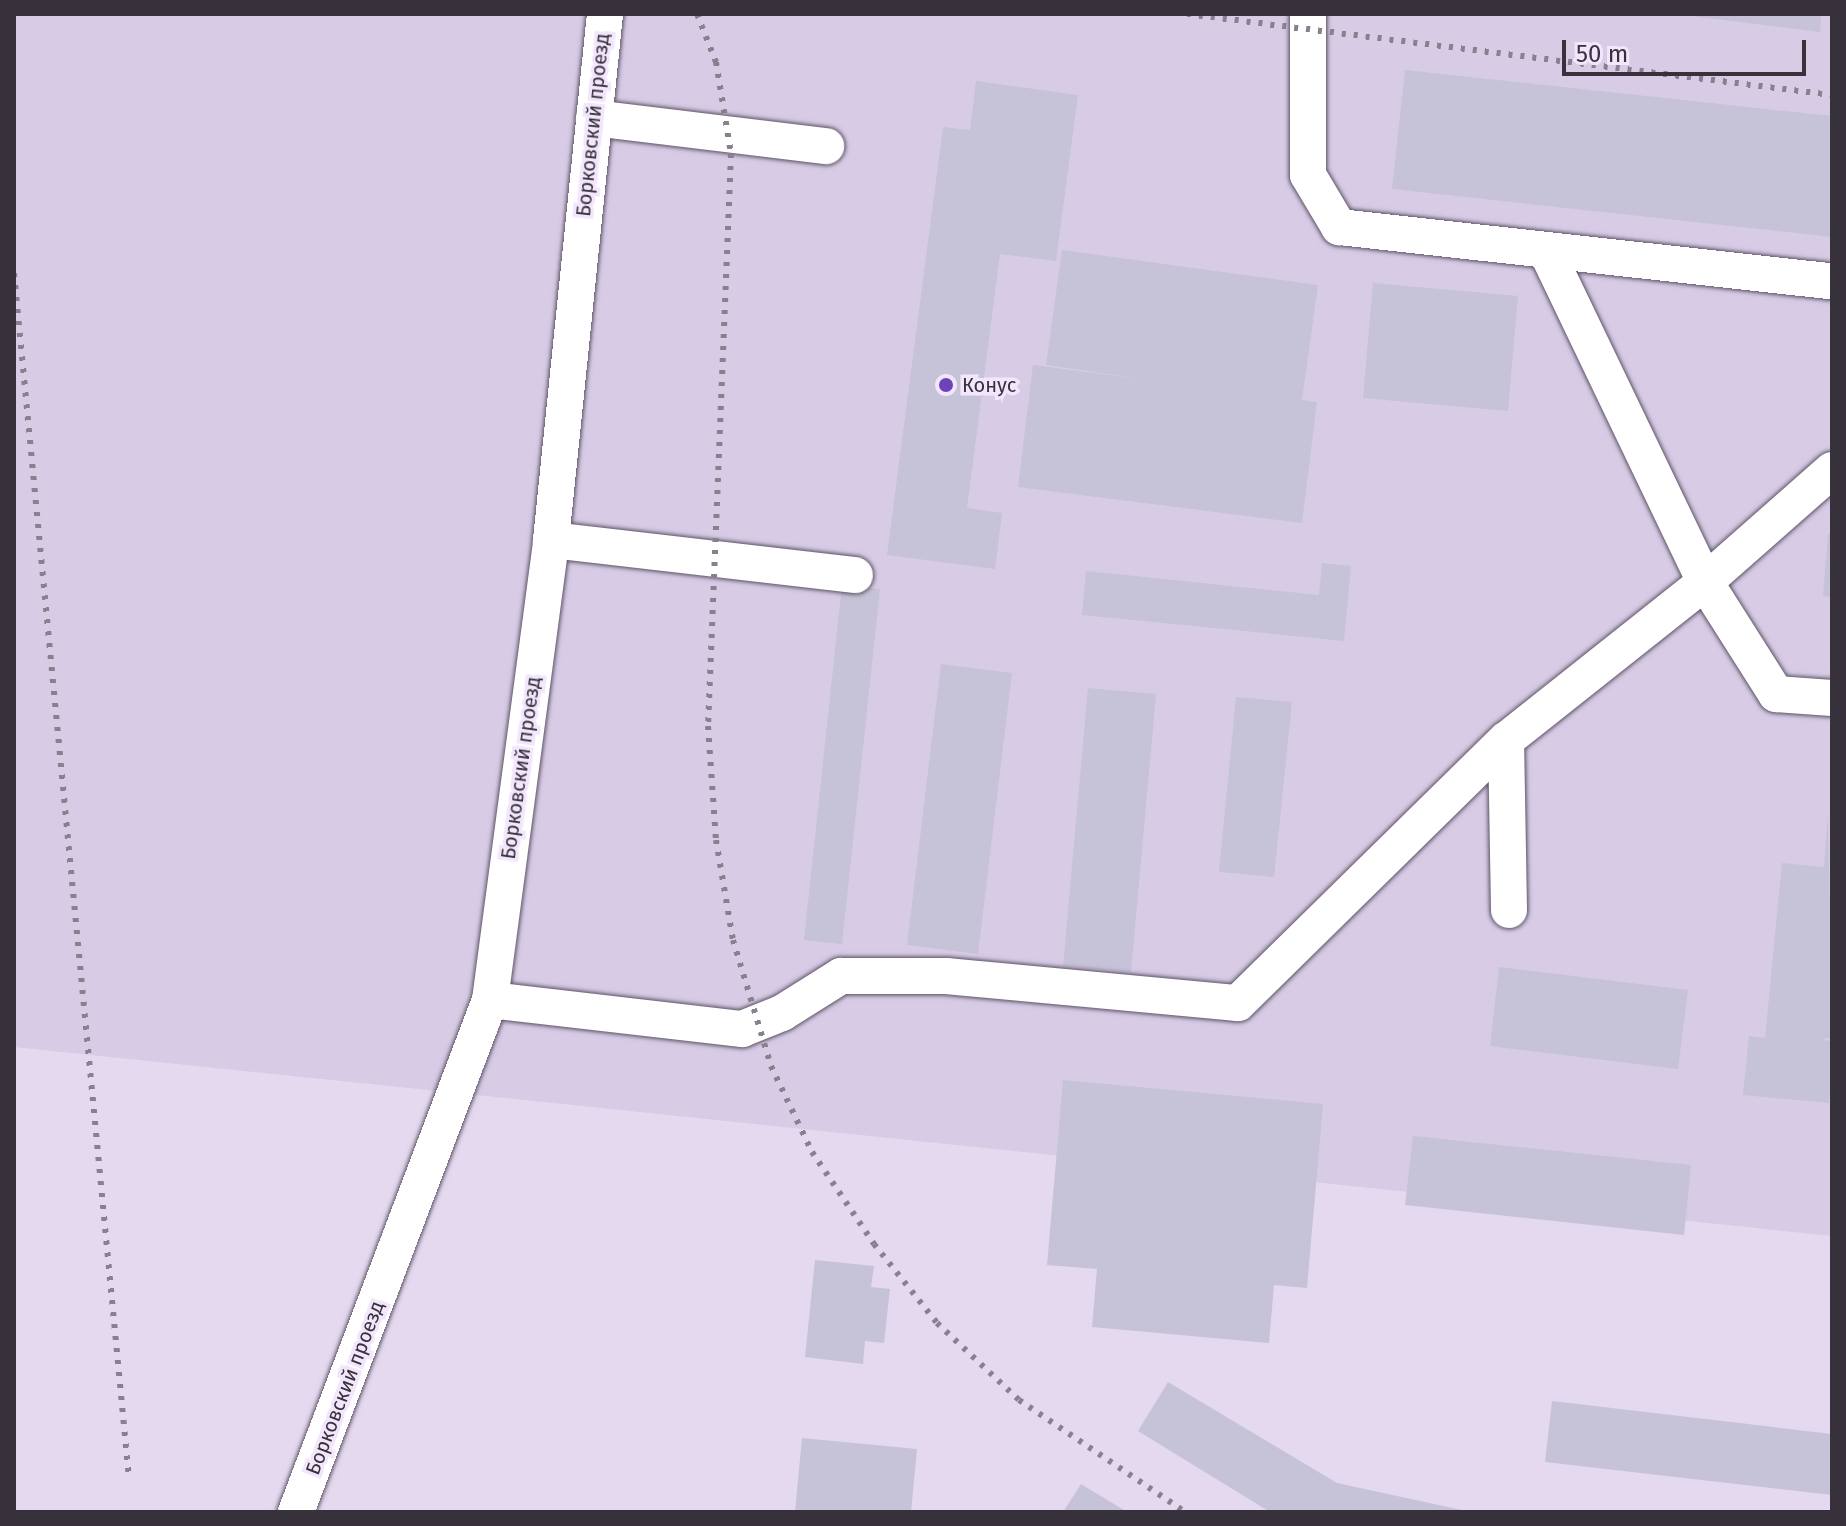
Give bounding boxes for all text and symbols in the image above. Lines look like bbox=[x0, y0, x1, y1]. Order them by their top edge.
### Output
scale bar bbox=[1566, 24, 1810, 74]
street label: Борковский проезд bbox=[571, 32, 615, 218]
text: 50 m bbox=[1576, 40, 1628, 68]
place label: Конус bbox=[962, 373, 1016, 397]
marker: Конус bbox=[937, 376, 955, 394]
street label: Борковский проезд bbox=[496, 675, 546, 861]
street label: Борковский проезд bbox=[301, 1298, 389, 1478]

